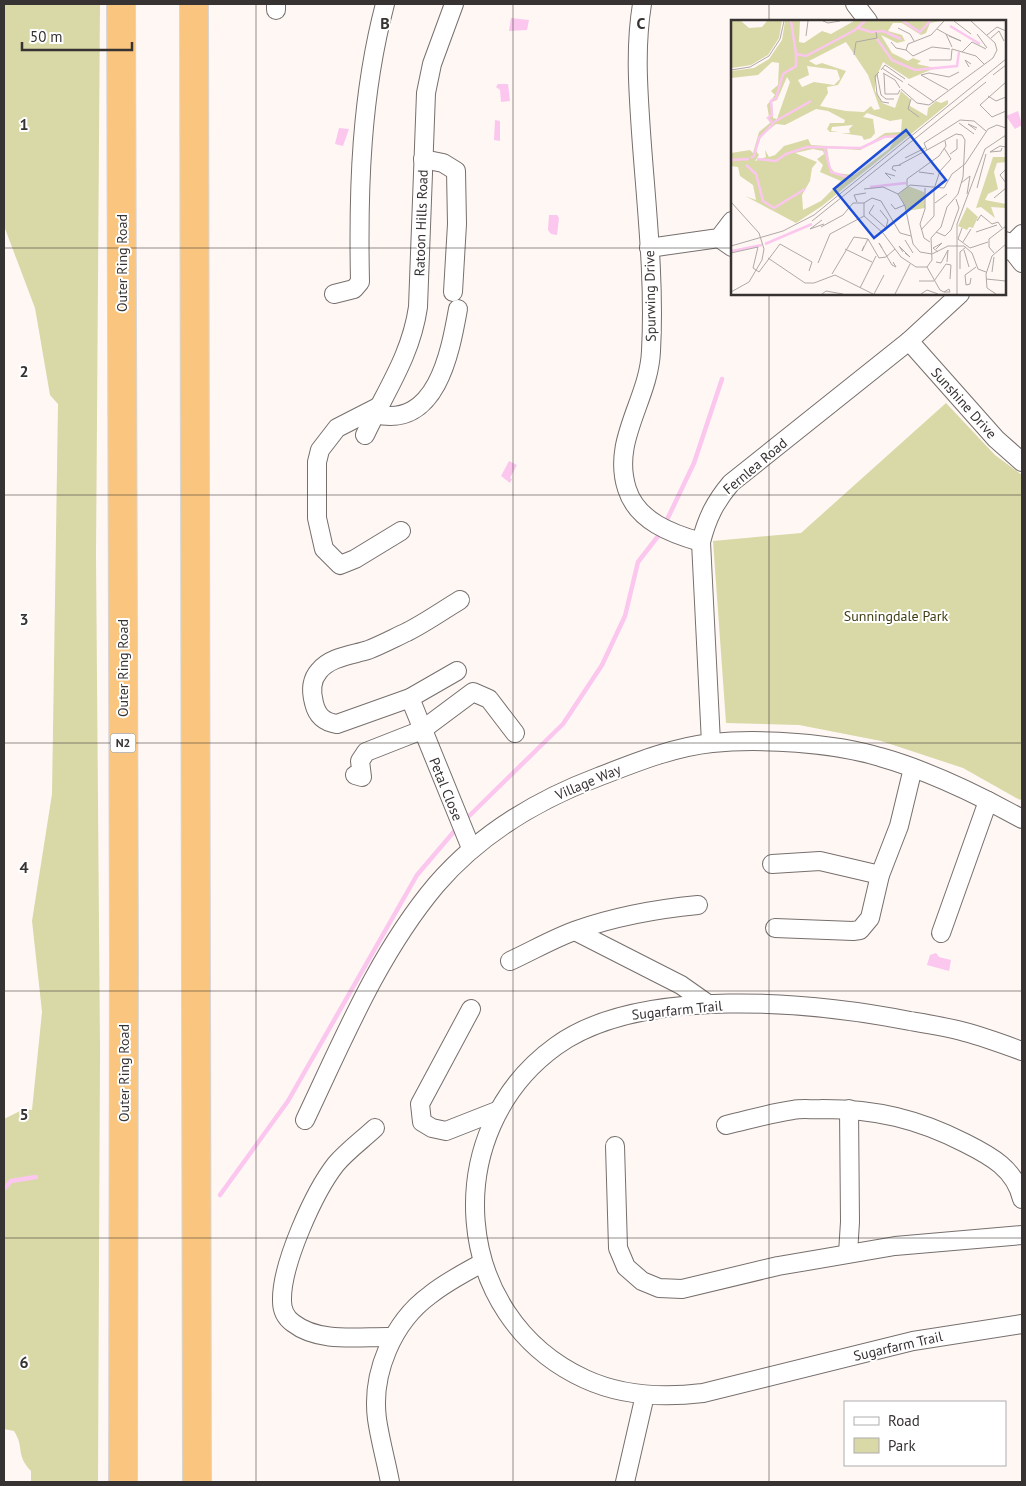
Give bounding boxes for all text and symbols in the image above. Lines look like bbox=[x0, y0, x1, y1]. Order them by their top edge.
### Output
text: B bbox=[380, 13, 390, 33]
text: C bbox=[637, 13, 646, 33]
scale bar bbox=[22, 20, 132, 52]
inset map bbox=[731, 20, 1006, 295]
text: 50 m bbox=[30, 27, 63, 46]
text: 1 bbox=[19, 114, 29, 134]
street label: Ratoon Hills Road bbox=[410, 169, 432, 277]
street label: Outer Ring Road bbox=[113, 214, 131, 312]
street label: Spurwing Drive bbox=[640, 250, 660, 342]
text: 2 bbox=[19, 361, 29, 381]
street label: Sunshine Drive bbox=[927, 364, 1001, 442]
street label: Fernlea Road bbox=[719, 434, 791, 498]
park label: Sunningdale Park bbox=[844, 607, 948, 625]
text: 3 bbox=[19, 609, 29, 629]
street label: Outer Ring Road bbox=[114, 619, 132, 717]
road number: N2 bbox=[110, 734, 136, 752]
street label: Petal Close bbox=[425, 755, 467, 823]
street label: Village Way bbox=[552, 760, 624, 804]
text: 4 bbox=[19, 857, 29, 877]
street label: Sugarfarm Trail bbox=[631, 996, 723, 1024]
street label: Outer Ring Road bbox=[115, 1024, 133, 1122]
text: 5 bbox=[19, 1104, 29, 1124]
street label: Sugarfarm Trail bbox=[852, 1327, 944, 1365]
text: 6 bbox=[19, 1352, 29, 1372]
legend bbox=[844, 1401, 1006, 1466]
text: Road bbox=[888, 1411, 920, 1430]
text: Park bbox=[888, 1436, 916, 1455]

